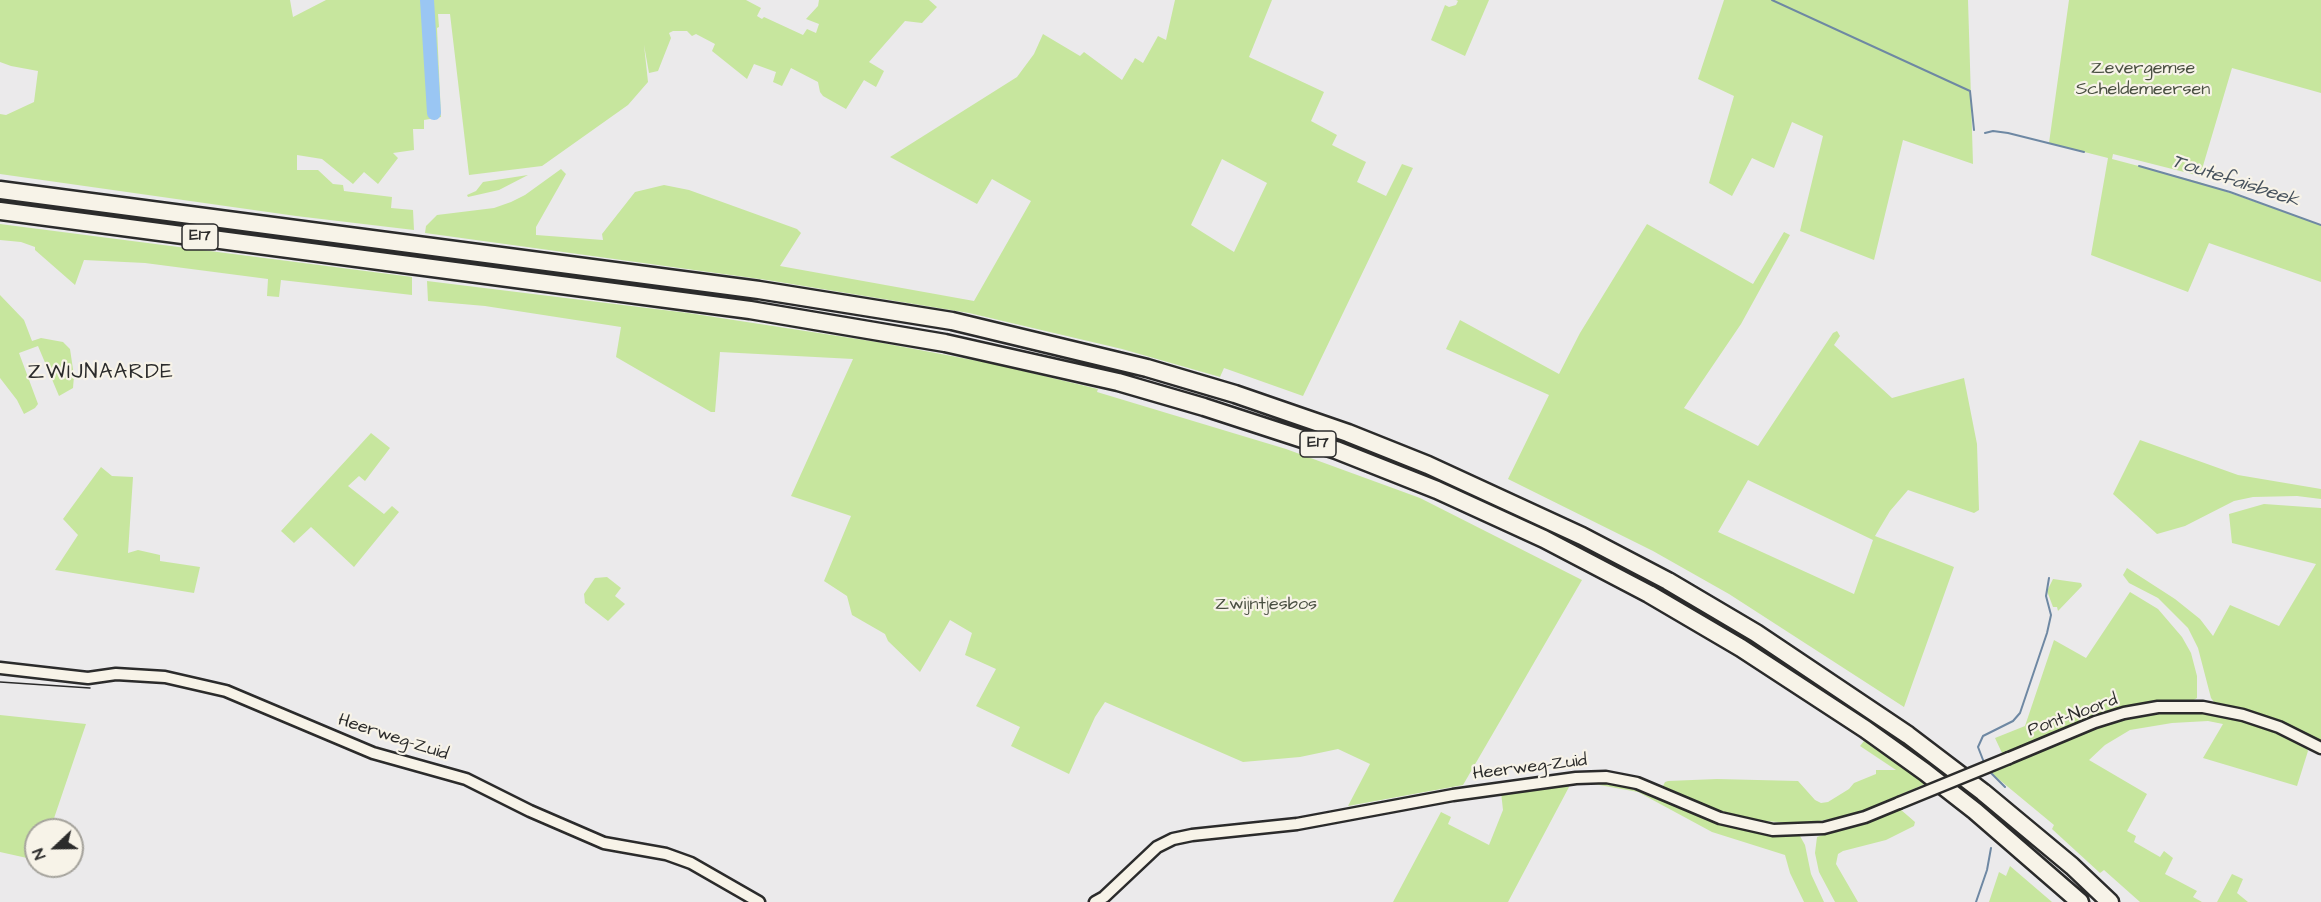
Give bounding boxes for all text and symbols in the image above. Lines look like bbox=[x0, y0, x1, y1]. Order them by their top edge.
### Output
park label: Zevergemse Scheldemeersen bbox=[2076, 58, 2210, 100]
water label: Toutefaisbeek bbox=[2168, 150, 2302, 214]
road number: E17 bbox=[182, 224, 218, 250]
district label: ZWIJNAARDE bbox=[28, 361, 174, 387]
road number: E17 bbox=[1300, 431, 1336, 457]
park label: Zwijntjesbos bbox=[1215, 594, 1317, 616]
street label: Pont-Noord bbox=[2025, 690, 2121, 742]
street label: Heerweg-Zuid bbox=[335, 710, 451, 766]
street label: Heerweg-Zuid bbox=[1472, 750, 1588, 786]
north arrow bbox=[24, 818, 84, 878]
text: N bbox=[27, 845, 51, 863]

